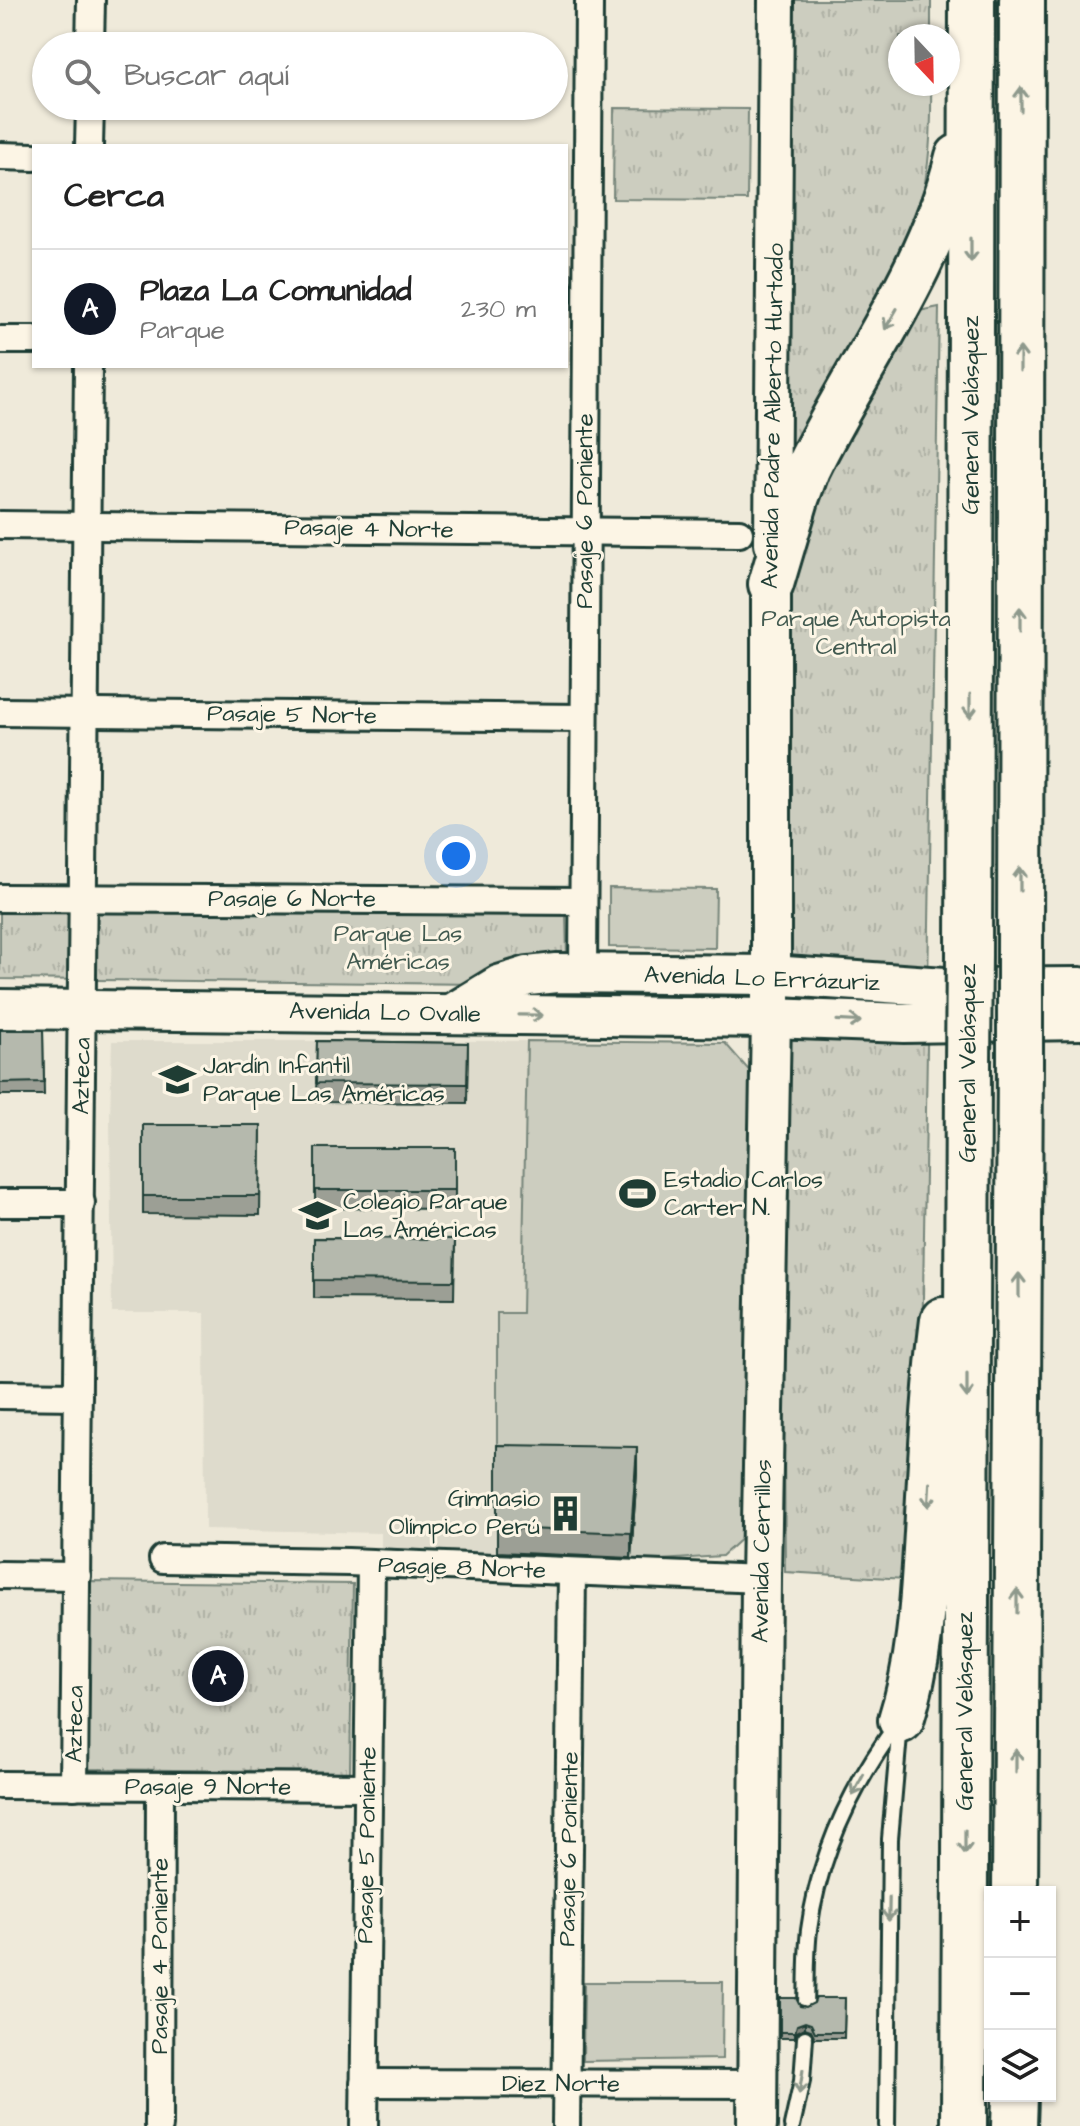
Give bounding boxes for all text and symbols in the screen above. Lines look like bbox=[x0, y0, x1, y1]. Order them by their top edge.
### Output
north arrow bbox=[888, 24, 960, 96]
search box bbox=[32, 32, 568, 120]
icon: search bbox=[60, 54, 104, 98]
text: Buscar aquí bbox=[124, 55, 289, 97]
one-way arrow bbox=[1013, 86, 1029, 113]
text: Cerca bbox=[64, 172, 164, 220]
one-way arrow bbox=[963, 236, 979, 263]
street label: Avenida Padre Alberto Hurtado bbox=[753, 242, 793, 589]
text: Plaza La Comunidad bbox=[140, 270, 412, 312]
text: A bbox=[82, 291, 98, 327]
text: 230 m bbox=[461, 291, 536, 327]
one-way arrow bbox=[883, 307, 899, 330]
text: Parque bbox=[140, 312, 225, 348]
street label: General Velásquez bbox=[954, 315, 988, 514]
one-way arrow bbox=[1012, 346, 1028, 373]
street label: Pasaje 6 Poniente bbox=[568, 413, 602, 609]
street label: Pasaje 4 Norte bbox=[284, 511, 454, 547]
park label: Parque Autopista Central bbox=[761, 602, 951, 664]
one-way arrow bbox=[1012, 606, 1028, 633]
one-way arrow bbox=[962, 692, 978, 719]
street label: Pasaje 5 Norte bbox=[207, 697, 377, 733]
your location bbox=[436, 836, 476, 876]
one-way arrow bbox=[1012, 866, 1028, 893]
street label: Pasaje 6 Norte bbox=[208, 882, 376, 916]
park label: Parque Las Américas bbox=[334, 917, 462, 979]
street label: Avenida Lo Errázuriz bbox=[643, 958, 881, 1000]
street label: General Velásquez bbox=[951, 963, 985, 1162]
street label: Avenida Lo Ovalle bbox=[289, 994, 481, 1032]
one-way arrow bbox=[517, 1007, 544, 1022]
one-way arrow bbox=[835, 1013, 862, 1028]
street label: Azteca bbox=[64, 1037, 100, 1115]
place label: Jardín Infantil Parque Las Américas bbox=[203, 1049, 445, 1111]
school or university icon: Jardín Infantil Parque Las Américas bbox=[158, 1061, 196, 1099]
place label: Estadio Carlos Carter N. bbox=[664, 1163, 823, 1225]
sports icon: Estadio Carlos Carter N. bbox=[619, 1175, 657, 1213]
place label: Colegio Parque Las Américas bbox=[343, 1185, 508, 1247]
school or university icon: Colegio Parque Las Américas bbox=[298, 1197, 336, 1235]
one-way arrow bbox=[1011, 1272, 1027, 1299]
one-way arrow bbox=[959, 1372, 975, 1399]
street label: Avenida Cerrillos bbox=[743, 1459, 781, 1643]
one-way arrow bbox=[921, 1481, 936, 1508]
place label: Gimnasio Olímpico Perú bbox=[389, 1482, 540, 1544]
building icon: Gimnasio Olímpico Perú bbox=[547, 1494, 585, 1532]
street label: Pasaje 8 Norte bbox=[377, 1548, 547, 1588]
one-way arrow bbox=[1009, 1588, 1025, 1615]
street label: General Velásquez bbox=[948, 1611, 982, 1810]
pin: A bbox=[192, 1646, 244, 1706]
street label: Azteca bbox=[57, 1685, 93, 1763]
street label: Pasaje 5 Poniente bbox=[348, 1746, 386, 1944]
one-way arrow bbox=[1008, 1748, 1024, 1775]
street label: Pasaje 6 Poniente bbox=[550, 1751, 588, 1947]
street label: Pasaje 9 Norte bbox=[125, 1770, 291, 1804]
one-way arrow bbox=[849, 1772, 865, 1796]
one-way arrow bbox=[957, 1828, 973, 1855]
street label: Pasaje 4 Poniente bbox=[143, 1858, 177, 2054]
map controls bbox=[984, 1886, 1056, 2102]
button: + bbox=[984, 1886, 1056, 1958]
one-way arrow bbox=[882, 1895, 897, 1922]
button: − bbox=[984, 1958, 1056, 2030]
button: layers bbox=[984, 2030, 1056, 2102]
street label: Diez Norte bbox=[502, 2067, 620, 2101]
one-way arrow bbox=[793, 2069, 808, 2095]

